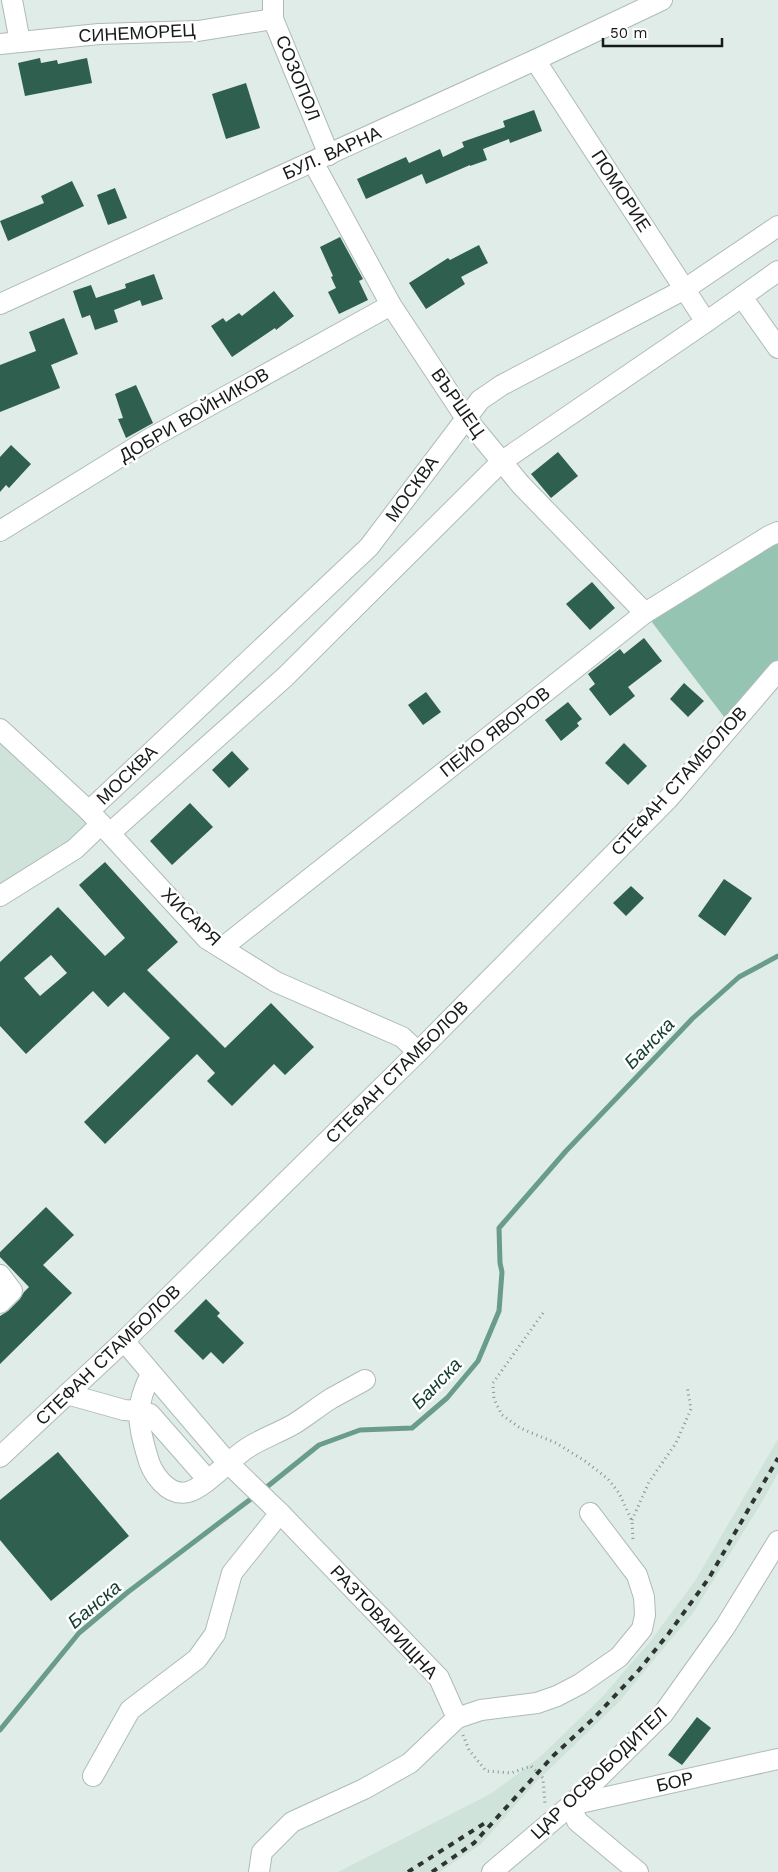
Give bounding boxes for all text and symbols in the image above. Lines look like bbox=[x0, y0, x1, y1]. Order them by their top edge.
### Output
scale bar bbox=[603, 15, 722, 47]
street label: СИНЕМОРЕЦ bbox=[78, 19, 196, 46]
text: 50 m bbox=[610, 24, 647, 42]
street label: СОЗОПОЛ bbox=[272, 32, 325, 123]
street label: БУЛ. ВАРНА bbox=[279, 122, 384, 184]
street label: ПОМОРИЕ bbox=[587, 146, 656, 235]
street label: ДОБРИ ВОЙНИКОВ bbox=[115, 363, 272, 466]
street label: ВЪРШЕЦ bbox=[427, 364, 490, 441]
street label: МОСКВА bbox=[381, 452, 442, 526]
street label: ПЕЙО ЯВОРОВ bbox=[435, 682, 554, 781]
street label: СТЕФАН СТАМБОЛОВ bbox=[606, 702, 751, 859]
street label: МОСКВА bbox=[92, 741, 161, 809]
street label: ХИСАРЯ bbox=[157, 883, 225, 950]
street label: СТЕФАН СТАМБОЛОВ bbox=[321, 996, 472, 1147]
water label: Банска bbox=[619, 1013, 679, 1074]
street label: СТЕФАН СТАМБОЛОВ bbox=[31, 1280, 184, 1429]
water label: Банска bbox=[406, 1353, 466, 1414]
street label: РАЗТОВАРИЩНА bbox=[326, 1561, 442, 1683]
water label: Банска bbox=[63, 1576, 126, 1633]
street label: ЦАР ОСВОБОДИТЕЛ bbox=[526, 1702, 671, 1843]
street label: БОР bbox=[654, 1767, 696, 1796]

